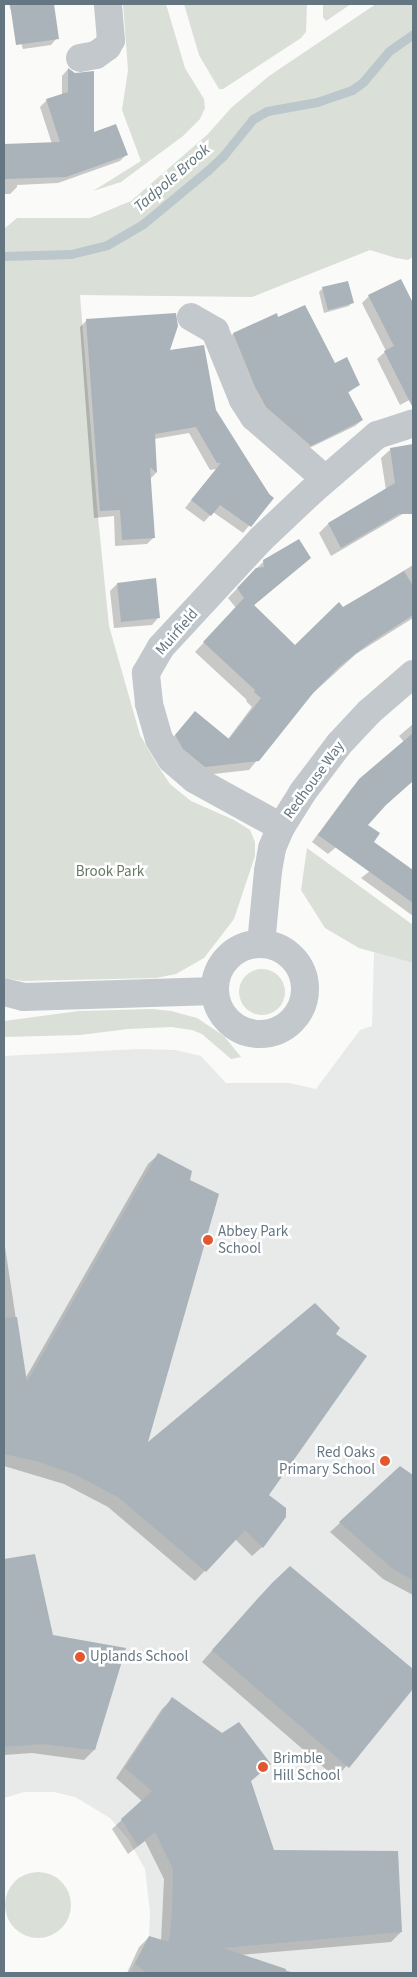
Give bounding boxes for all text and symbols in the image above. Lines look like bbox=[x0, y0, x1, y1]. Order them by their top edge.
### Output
water label: Tadpole Brook bbox=[130, 140, 214, 216]
street label: Muirfield bbox=[152, 605, 202, 659]
street label: Redhouse Way bbox=[280, 738, 348, 822]
park label: Brook Park bbox=[76, 863, 144, 881]
place label: Abbey Park School bbox=[218, 1222, 288, 1257]
marker: Abbey Park School bbox=[202, 1234, 214, 1246]
place label: Red Oaks Primary School bbox=[279, 1443, 375, 1478]
marker: Red Oaks Primary School bbox=[379, 1455, 391, 1467]
place label: Uplands School bbox=[90, 1648, 188, 1666]
marker: Uplands School bbox=[74, 1651, 86, 1663]
place label: Brimble Hill School bbox=[273, 1749, 340, 1784]
marker: Brimble Hill School bbox=[257, 1761, 269, 1773]

